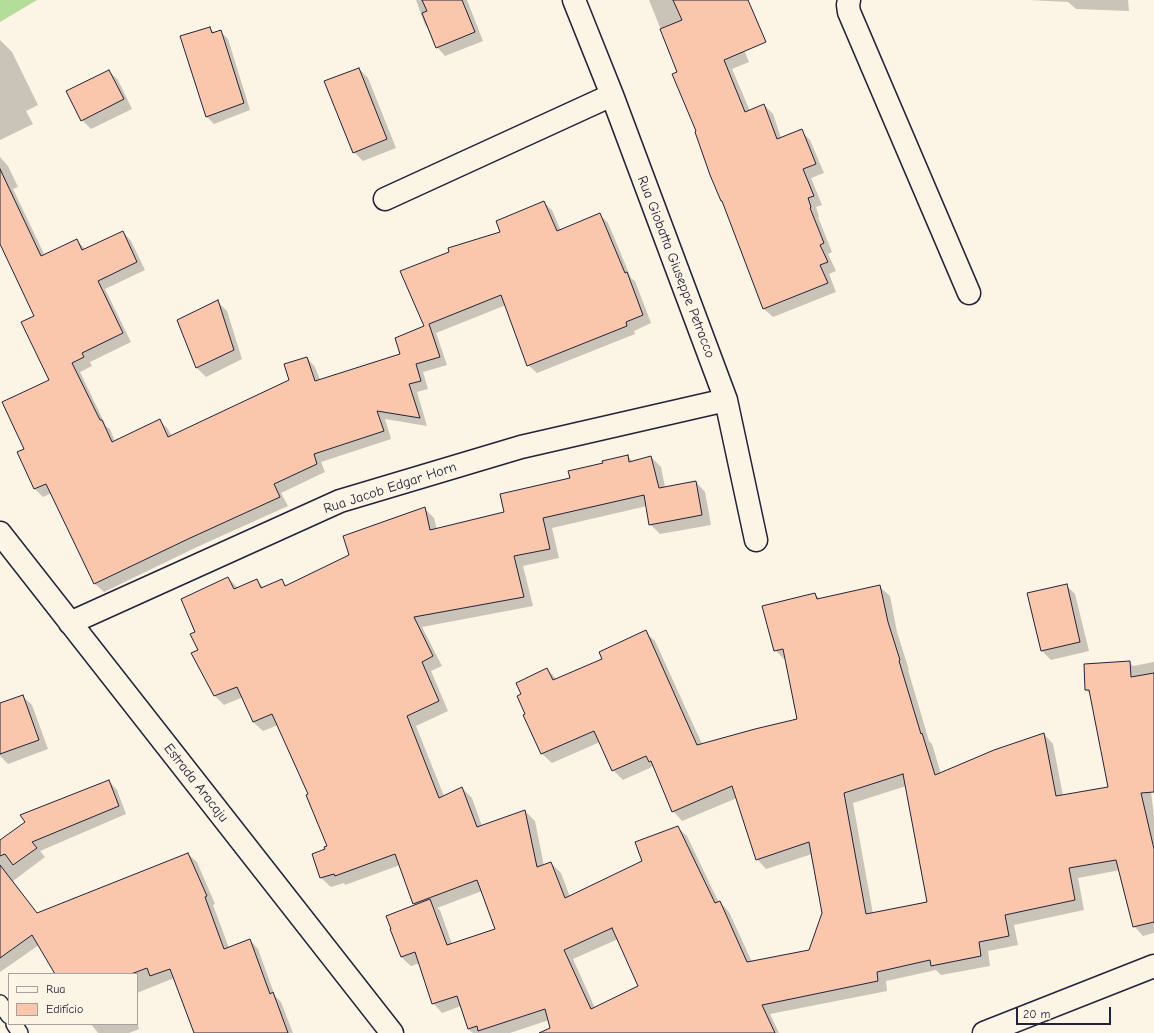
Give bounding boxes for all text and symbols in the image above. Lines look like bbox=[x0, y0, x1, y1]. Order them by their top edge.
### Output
street label: Rua Giobatta Giuseppe Petracco bbox=[633, 174, 719, 360]
street label: Rua Jacob Edgar Horn bbox=[321, 459, 459, 517]
street label: Estrada Aracaju bbox=[160, 740, 232, 826]
legend bbox=[8, 973, 138, 1025]
text: Rua bbox=[46, 982, 65, 996]
scale bar bbox=[1018, 999, 1113, 1025]
text: Edifício bbox=[46, 1002, 83, 1016]
text: 20 m bbox=[1023, 1007, 1051, 1021]

